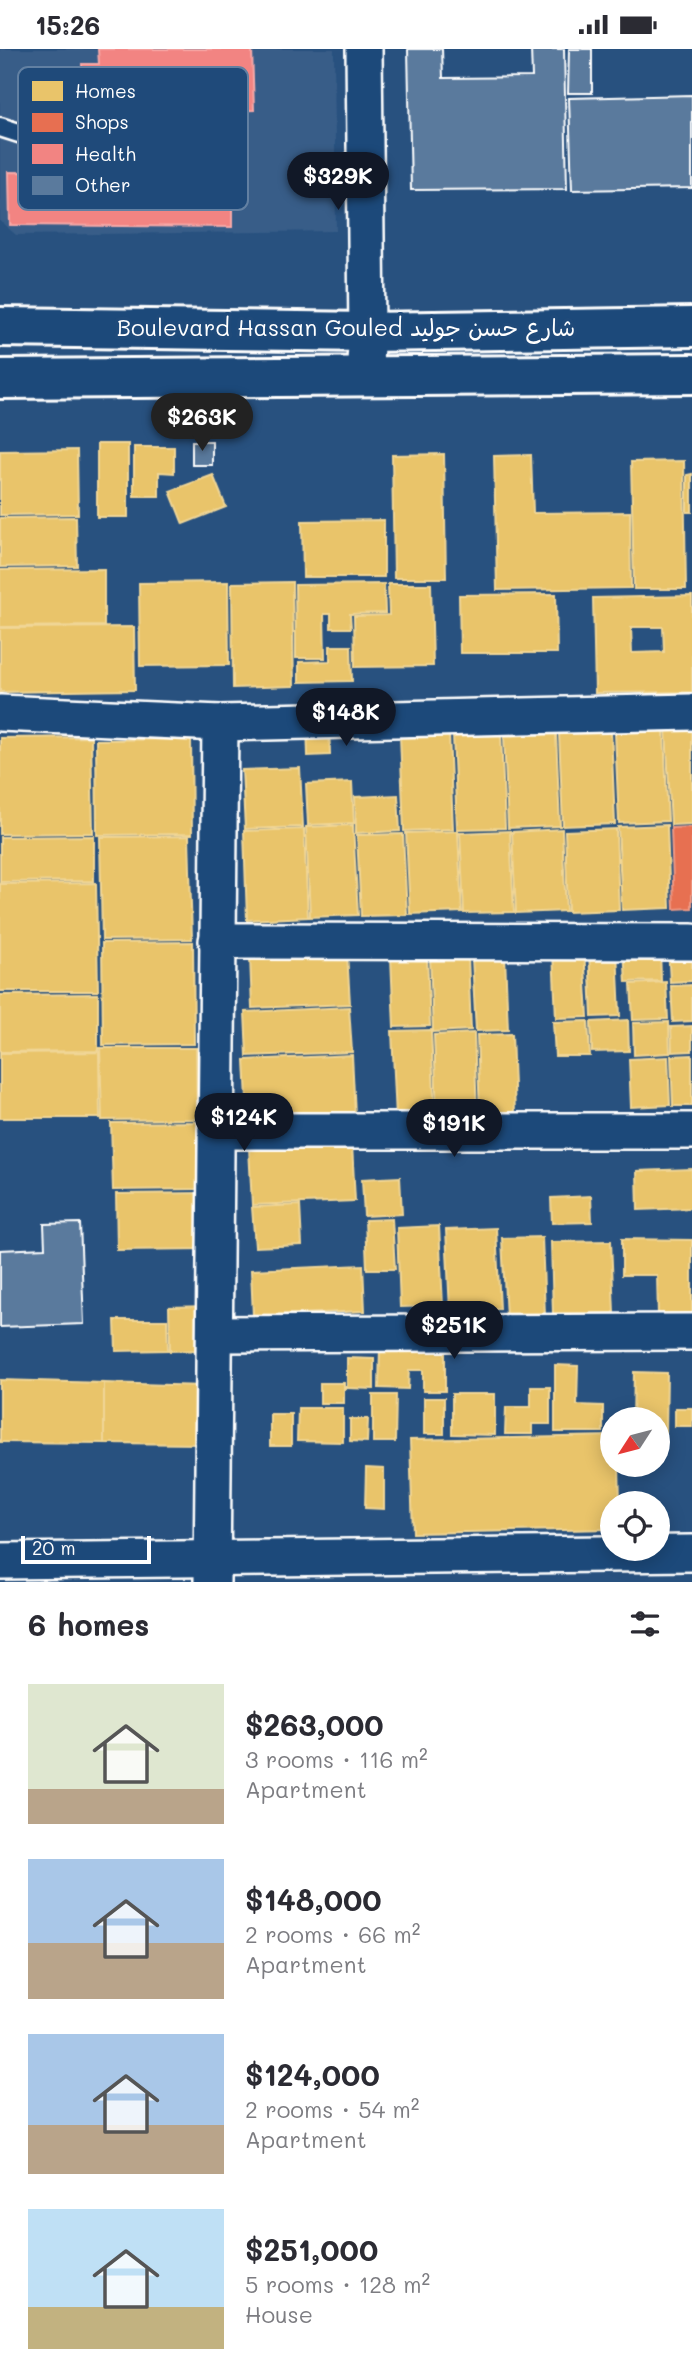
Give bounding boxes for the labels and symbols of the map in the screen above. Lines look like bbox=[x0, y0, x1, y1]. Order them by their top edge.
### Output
legend bbox=[18, 67, 248, 210]
text: Homes bbox=[75, 78, 136, 103]
text: Shops bbox=[75, 109, 129, 134]
text: Health bbox=[75, 141, 136, 166]
pin: $329K bbox=[289, 153, 387, 212]
text: Other bbox=[75, 172, 130, 197]
street label: Boulevard Hassan Gouled شارع حسن جوليد bbox=[117, 312, 575, 344]
pin: $263K bbox=[153, 393, 251, 453]
pin: $148K bbox=[297, 689, 395, 748]
pin: $124K bbox=[195, 1093, 293, 1153]
pin: $191K bbox=[405, 1099, 503, 1159]
pin: $251K bbox=[405, 1301, 503, 1361]
north arrow bbox=[600, 1407, 670, 1477]
scale bar bbox=[21, 1533, 150, 1565]

